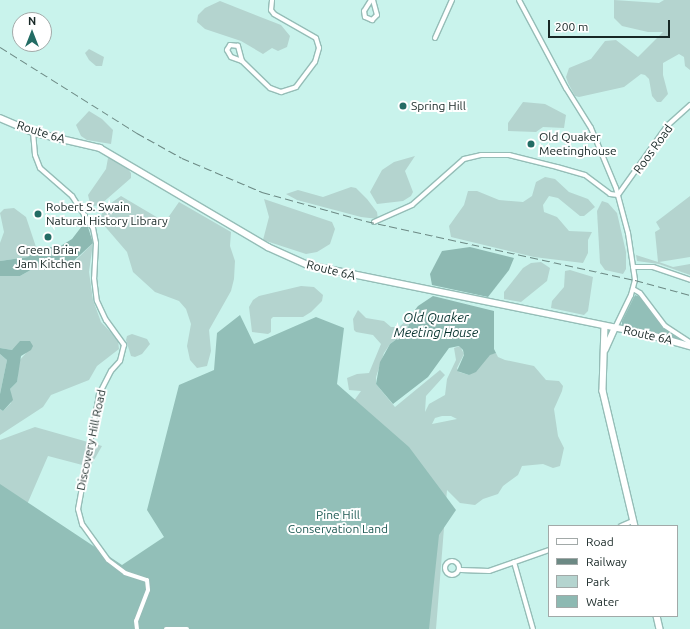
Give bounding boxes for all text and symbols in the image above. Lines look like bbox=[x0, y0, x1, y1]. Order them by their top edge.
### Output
north arrow bbox=[12, 12, 52, 52]
scale bar bbox=[550, 12, 672, 38]
text: N bbox=[28, 15, 36, 27]
text: 200 m bbox=[555, 20, 588, 33]
place label: Spring Hill bbox=[411, 99, 466, 113]
marker: Spring Hill bbox=[398, 101, 408, 111]
street label: Route 6A bbox=[15, 118, 67, 146]
street label: Roos Road bbox=[630, 122, 676, 176]
place label: Old Quaker Meetinghouse bbox=[539, 130, 617, 158]
marker: Old Quaker Meetinghouse bbox=[526, 139, 536, 149]
place label: Robert S. Swain Natural History Library bbox=[46, 200, 168, 228]
marker: Robert S. Swain Natural History Library bbox=[33, 209, 43, 219]
marker: Green Briar Jam Kitchen bbox=[43, 232, 53, 242]
place label: Green Briar Jam Kitchen bbox=[15, 243, 81, 271]
street label: Route 6A bbox=[305, 257, 357, 283]
water label: Old Quaker Meeting House bbox=[394, 310, 478, 341]
street label: Route 6A bbox=[622, 322, 674, 348]
street label: Discovery Hill Road bbox=[73, 388, 109, 492]
park label: Pine Hill Conservation Land bbox=[288, 508, 388, 536]
legend bbox=[548, 525, 678, 617]
text: Road bbox=[586, 535, 614, 548]
text: Railway bbox=[586, 555, 627, 568]
text: Park bbox=[586, 575, 610, 588]
text: Water bbox=[586, 595, 619, 608]

